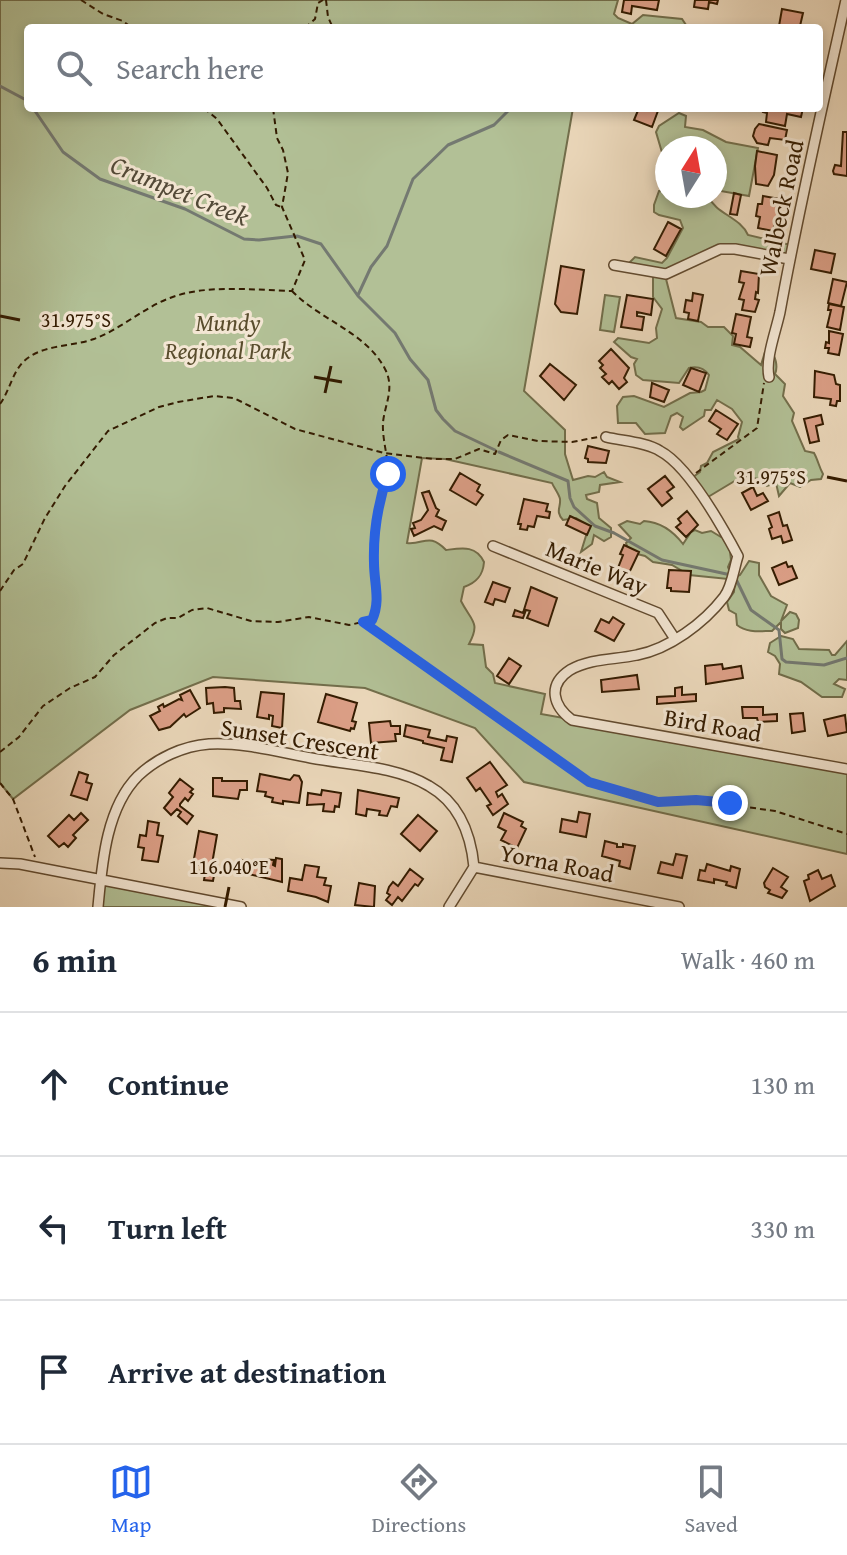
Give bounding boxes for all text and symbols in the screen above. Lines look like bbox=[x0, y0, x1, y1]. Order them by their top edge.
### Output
search box bbox=[24, 24, 823, 112]
icon: search bbox=[52, 46, 96, 90]
text: Search here bbox=[116, 46, 264, 90]
north arrow bbox=[655, 136, 727, 208]
street label: Walbeck Road bbox=[749, 136, 813, 280]
water label: Crumpet Creek bbox=[105, 145, 255, 235]
text: 31.975°S bbox=[41, 305, 111, 334]
park label: Mundy Regional Park bbox=[164, 305, 291, 368]
route start bbox=[370, 456, 406, 492]
text: 31.975°S bbox=[736, 462, 806, 491]
street label: Marie Way bbox=[541, 531, 653, 603]
street label: Bird Road bbox=[662, 699, 765, 751]
street label: Sunset Crescent bbox=[218, 709, 382, 769]
route end bbox=[712, 785, 748, 821]
street label: Yorna Road bbox=[497, 835, 617, 891]
text: 116.040°E bbox=[189, 852, 269, 881]
text: 6 min bbox=[32, 935, 117, 984]
text: Walk · 460 m bbox=[681, 940, 815, 979]
icon: ahead bbox=[32, 1062, 76, 1106]
text: Continue bbox=[108, 1062, 229, 1106]
text: 130 m bbox=[750, 1065, 815, 1104]
icon: left bbox=[32, 1206, 76, 1250]
text: Turn left bbox=[108, 1206, 227, 1250]
text: 330 m bbox=[750, 1209, 815, 1248]
icon: arrive bbox=[32, 1350, 76, 1394]
text: Arrive at destination bbox=[108, 1350, 386, 1394]
tab: Map bbox=[109, 1460, 153, 1540]
tab: Directions bbox=[372, 1460, 466, 1540]
tab: Saved bbox=[685, 1460, 738, 1540]

